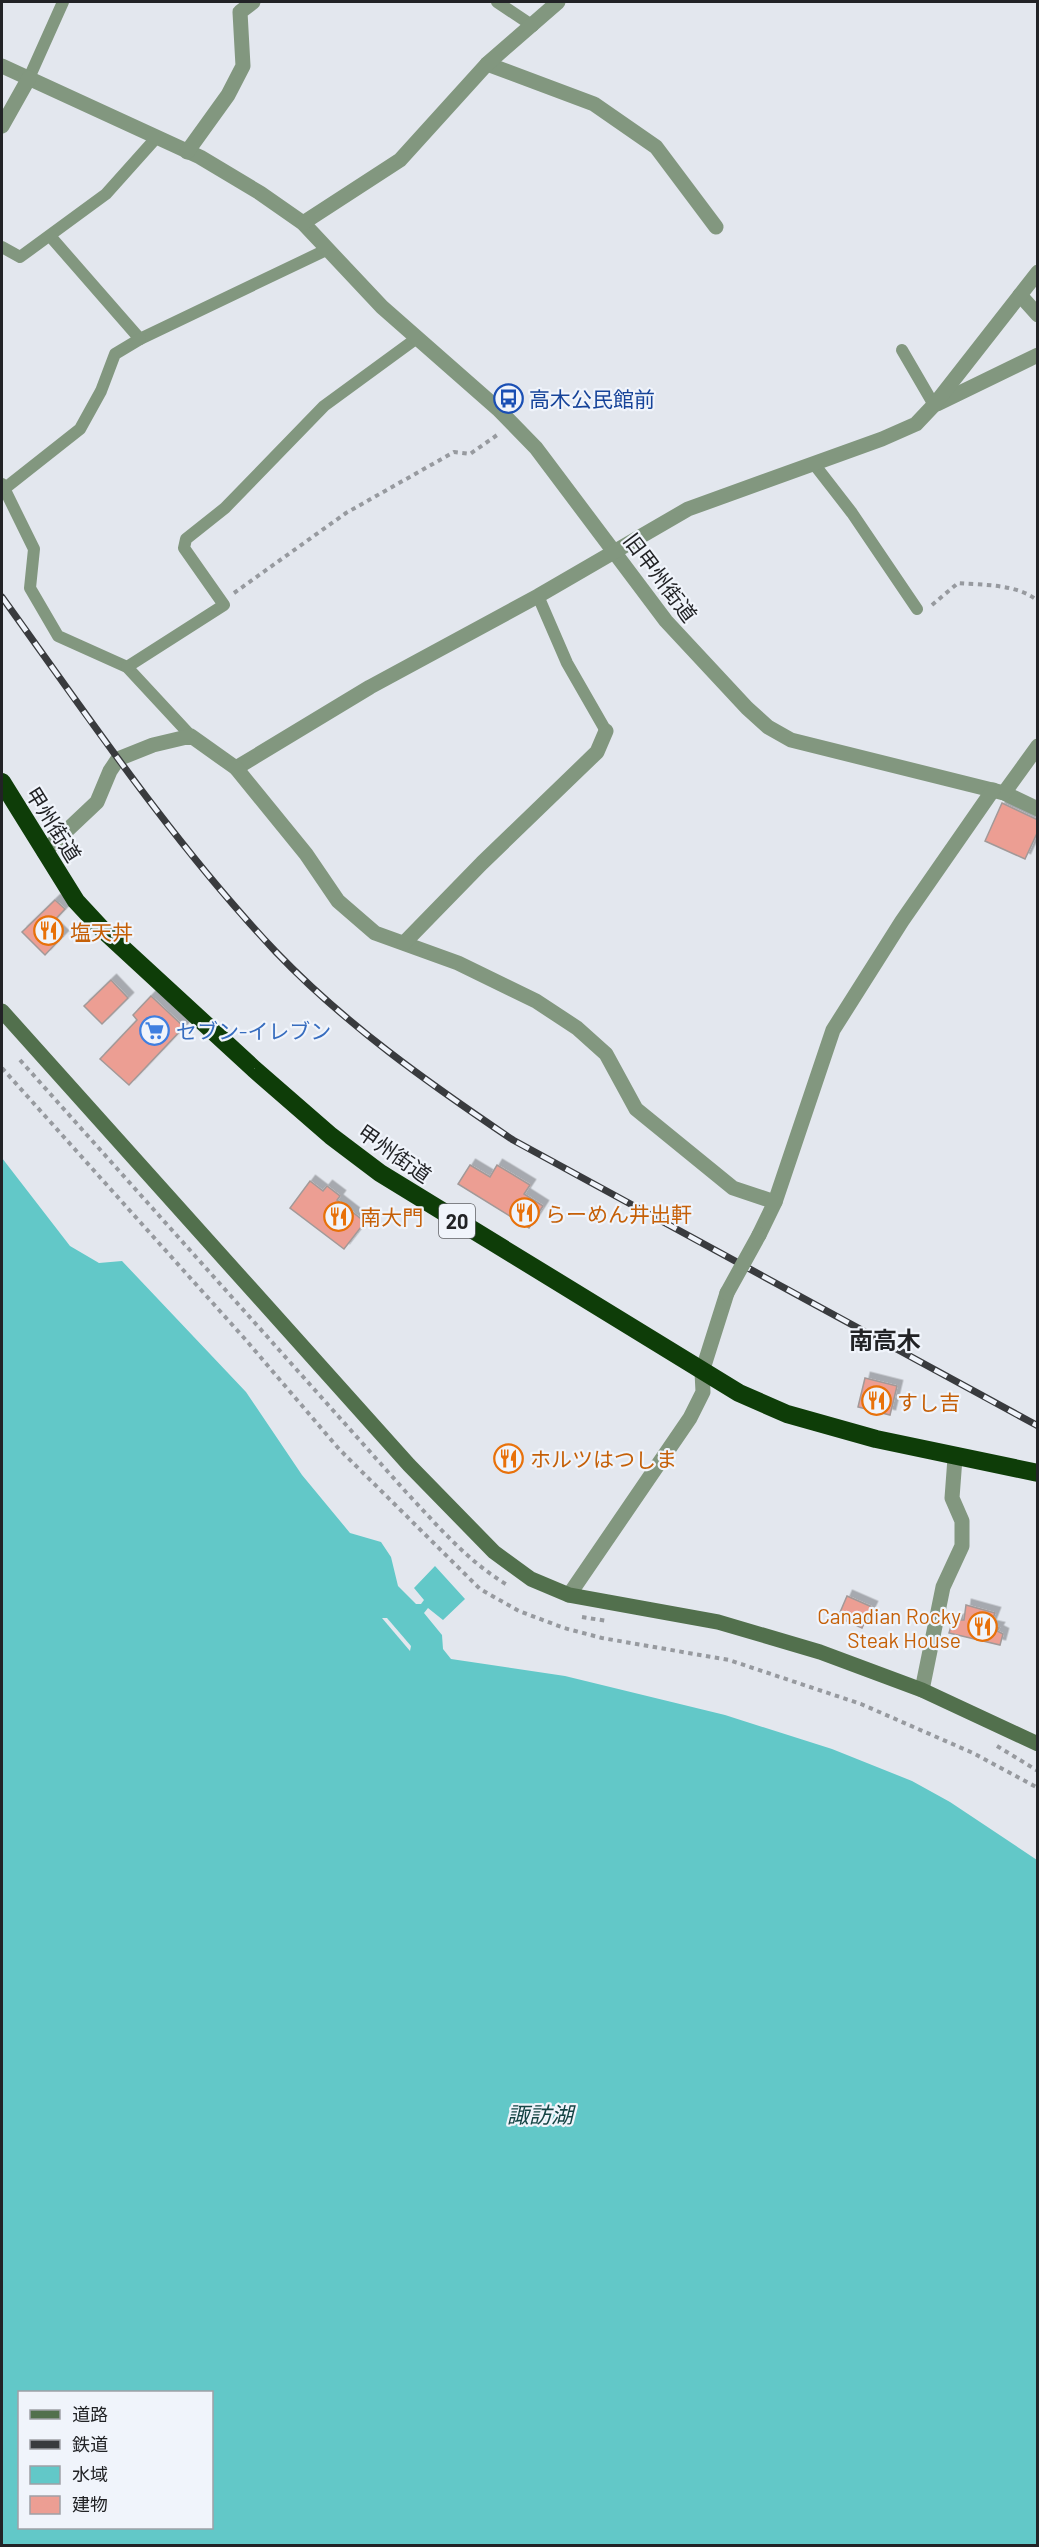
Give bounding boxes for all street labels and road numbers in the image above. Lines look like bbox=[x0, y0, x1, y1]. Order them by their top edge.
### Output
street label: 旧甲州街道 bbox=[619, 528, 703, 626]
street label: 甲州街道 bbox=[21, 782, 87, 866]
street label: 甲州街道 bbox=[353, 1119, 437, 1187]
road number: 20 bbox=[439, 1204, 475, 1238]

